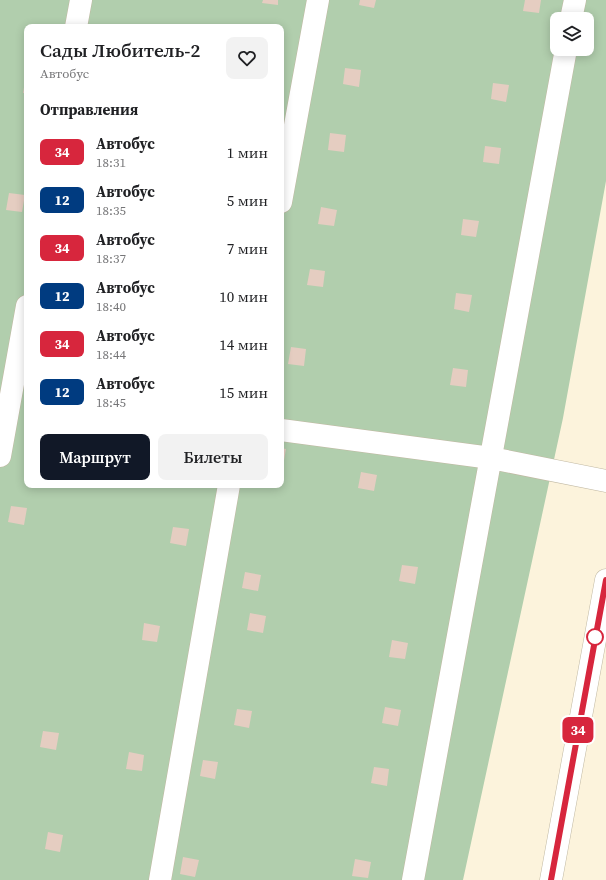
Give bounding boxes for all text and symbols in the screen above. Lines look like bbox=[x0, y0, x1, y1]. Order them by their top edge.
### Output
map controls bbox=[550, 12, 594, 56]
button: layers bbox=[550, 12, 594, 56]
text: Сады Любитель-2 bbox=[40, 37, 200, 63]
button: heart bbox=[226, 37, 268, 79]
text: Автобус bbox=[40, 65, 89, 82]
text: Отправления bbox=[40, 99, 138, 120]
text: Автобус bbox=[96, 133, 155, 154]
text: 34 bbox=[54, 142, 70, 162]
text: 1 мин bbox=[227, 142, 268, 163]
text: 18:31 bbox=[96, 154, 126, 171]
text: Автобус bbox=[96, 181, 155, 202]
text: 12 bbox=[54, 190, 70, 210]
text: 5 мин bbox=[227, 190, 268, 211]
text: 18:35 bbox=[96, 202, 126, 219]
text: Автобус bbox=[96, 229, 155, 250]
text: 34 bbox=[54, 238, 70, 258]
text: 7 мин bbox=[227, 238, 268, 259]
text: 18:37 bbox=[96, 250, 126, 267]
text: Автобус bbox=[96, 277, 155, 298]
text: 12 bbox=[54, 286, 70, 306]
text: 10 мин bbox=[219, 286, 268, 307]
text: 18:40 bbox=[96, 298, 126, 315]
text: Автобус bbox=[96, 325, 155, 346]
text: 34 bbox=[54, 334, 70, 354]
text: 14 мин bbox=[219, 334, 268, 355]
text: 18:44 bbox=[96, 346, 126, 363]
text: Автобус bbox=[96, 373, 155, 394]
text: 12 bbox=[54, 382, 70, 402]
text: 15 мин bbox=[219, 382, 268, 403]
text: 18:45 bbox=[96, 394, 126, 411]
button: Маршрут bbox=[40, 434, 150, 480]
button: Билеты bbox=[158, 434, 268, 480]
unlabelled marker bbox=[586, 628, 604, 646]
line badge: 34 bbox=[560, 717, 596, 743]
text: 34 bbox=[570, 720, 586, 740]

